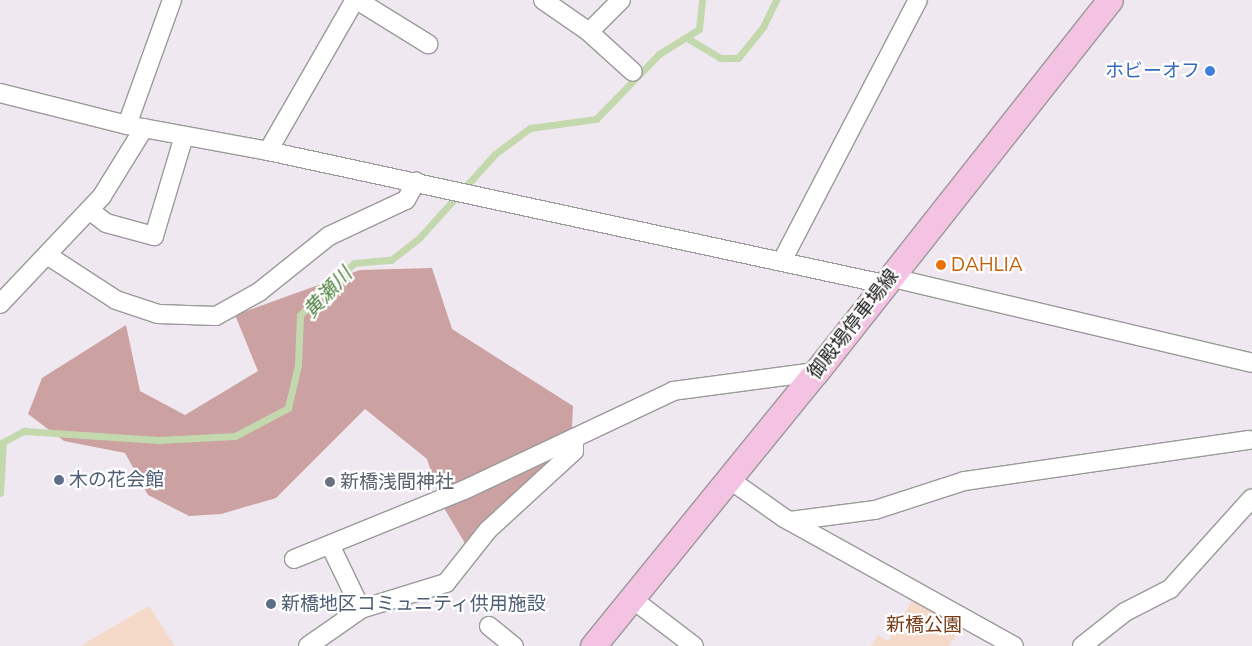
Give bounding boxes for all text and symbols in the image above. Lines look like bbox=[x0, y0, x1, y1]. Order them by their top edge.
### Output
place label: ホビーオフ bbox=[1105, 60, 1200, 82]
marker: ホビーオフ bbox=[1204, 65, 1216, 77]
place label: DAHLIA bbox=[951, 254, 1023, 276]
marker: DAHLIA bbox=[935, 259, 947, 271]
water label: 黄瀬川 bbox=[298, 262, 356, 322]
street label: 御殿場停車場線 bbox=[803, 265, 903, 383]
place label: 木の花会館 bbox=[69, 469, 164, 491]
place label: 新橋浅間神社 bbox=[340, 471, 454, 493]
marker: 木の花会館 bbox=[53, 474, 65, 486]
marker: 新橋浅間神社 bbox=[324, 476, 336, 488]
place label: 新橋地区コミュニティ供用施設 bbox=[281, 593, 547, 615]
marker: 新橋地区コミュニティ供用施設 bbox=[265, 598, 277, 610]
park label: 新橋公園 bbox=[886, 614, 962, 636]

